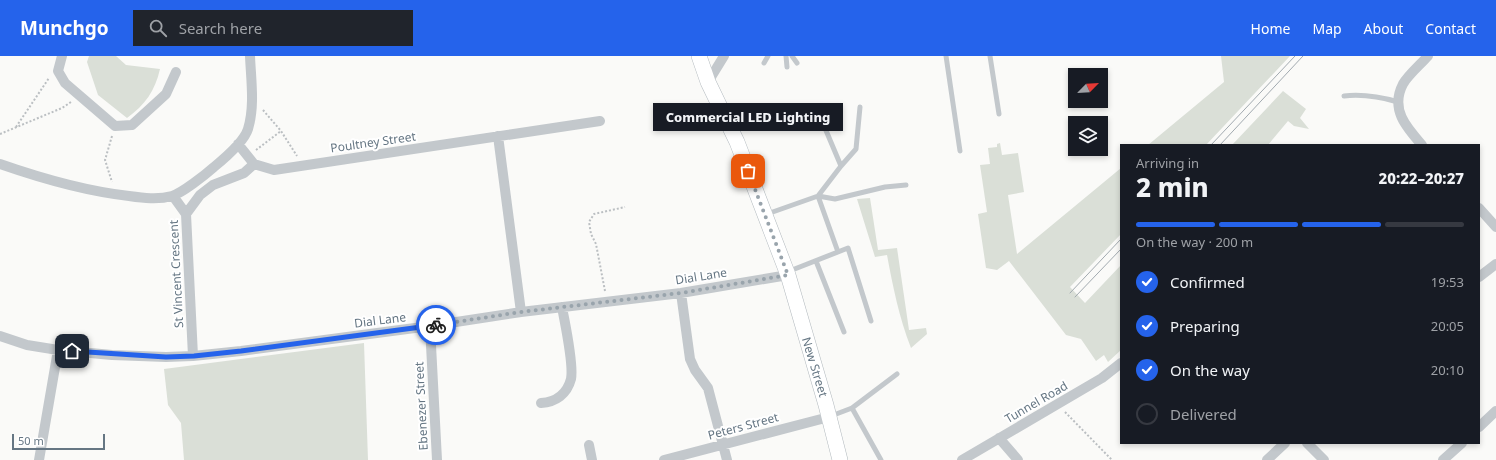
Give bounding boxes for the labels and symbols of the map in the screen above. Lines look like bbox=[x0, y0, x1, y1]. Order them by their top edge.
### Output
north arrow bbox=[1068, 68, 1108, 108]
callout: Commercial LED Lighting bbox=[653, 103, 843, 131]
street label: Poultney Street bbox=[329, 128, 417, 156]
pin bbox=[731, 154, 765, 188]
street label: St Vincent Crescent bbox=[165, 219, 187, 328]
street label: Dial Lane bbox=[674, 264, 728, 288]
courier bbox=[416, 305, 456, 345]
street label: Dial Lane bbox=[353, 308, 407, 332]
pin bbox=[55, 334, 89, 368]
street label: New Street bbox=[798, 335, 832, 400]
street label: Ebenezer Street bbox=[410, 361, 432, 451]
street label: Tunnel Road bbox=[1001, 377, 1071, 427]
street label: Peters Street bbox=[706, 408, 781, 444]
scale bar bbox=[12, 432, 105, 451]

